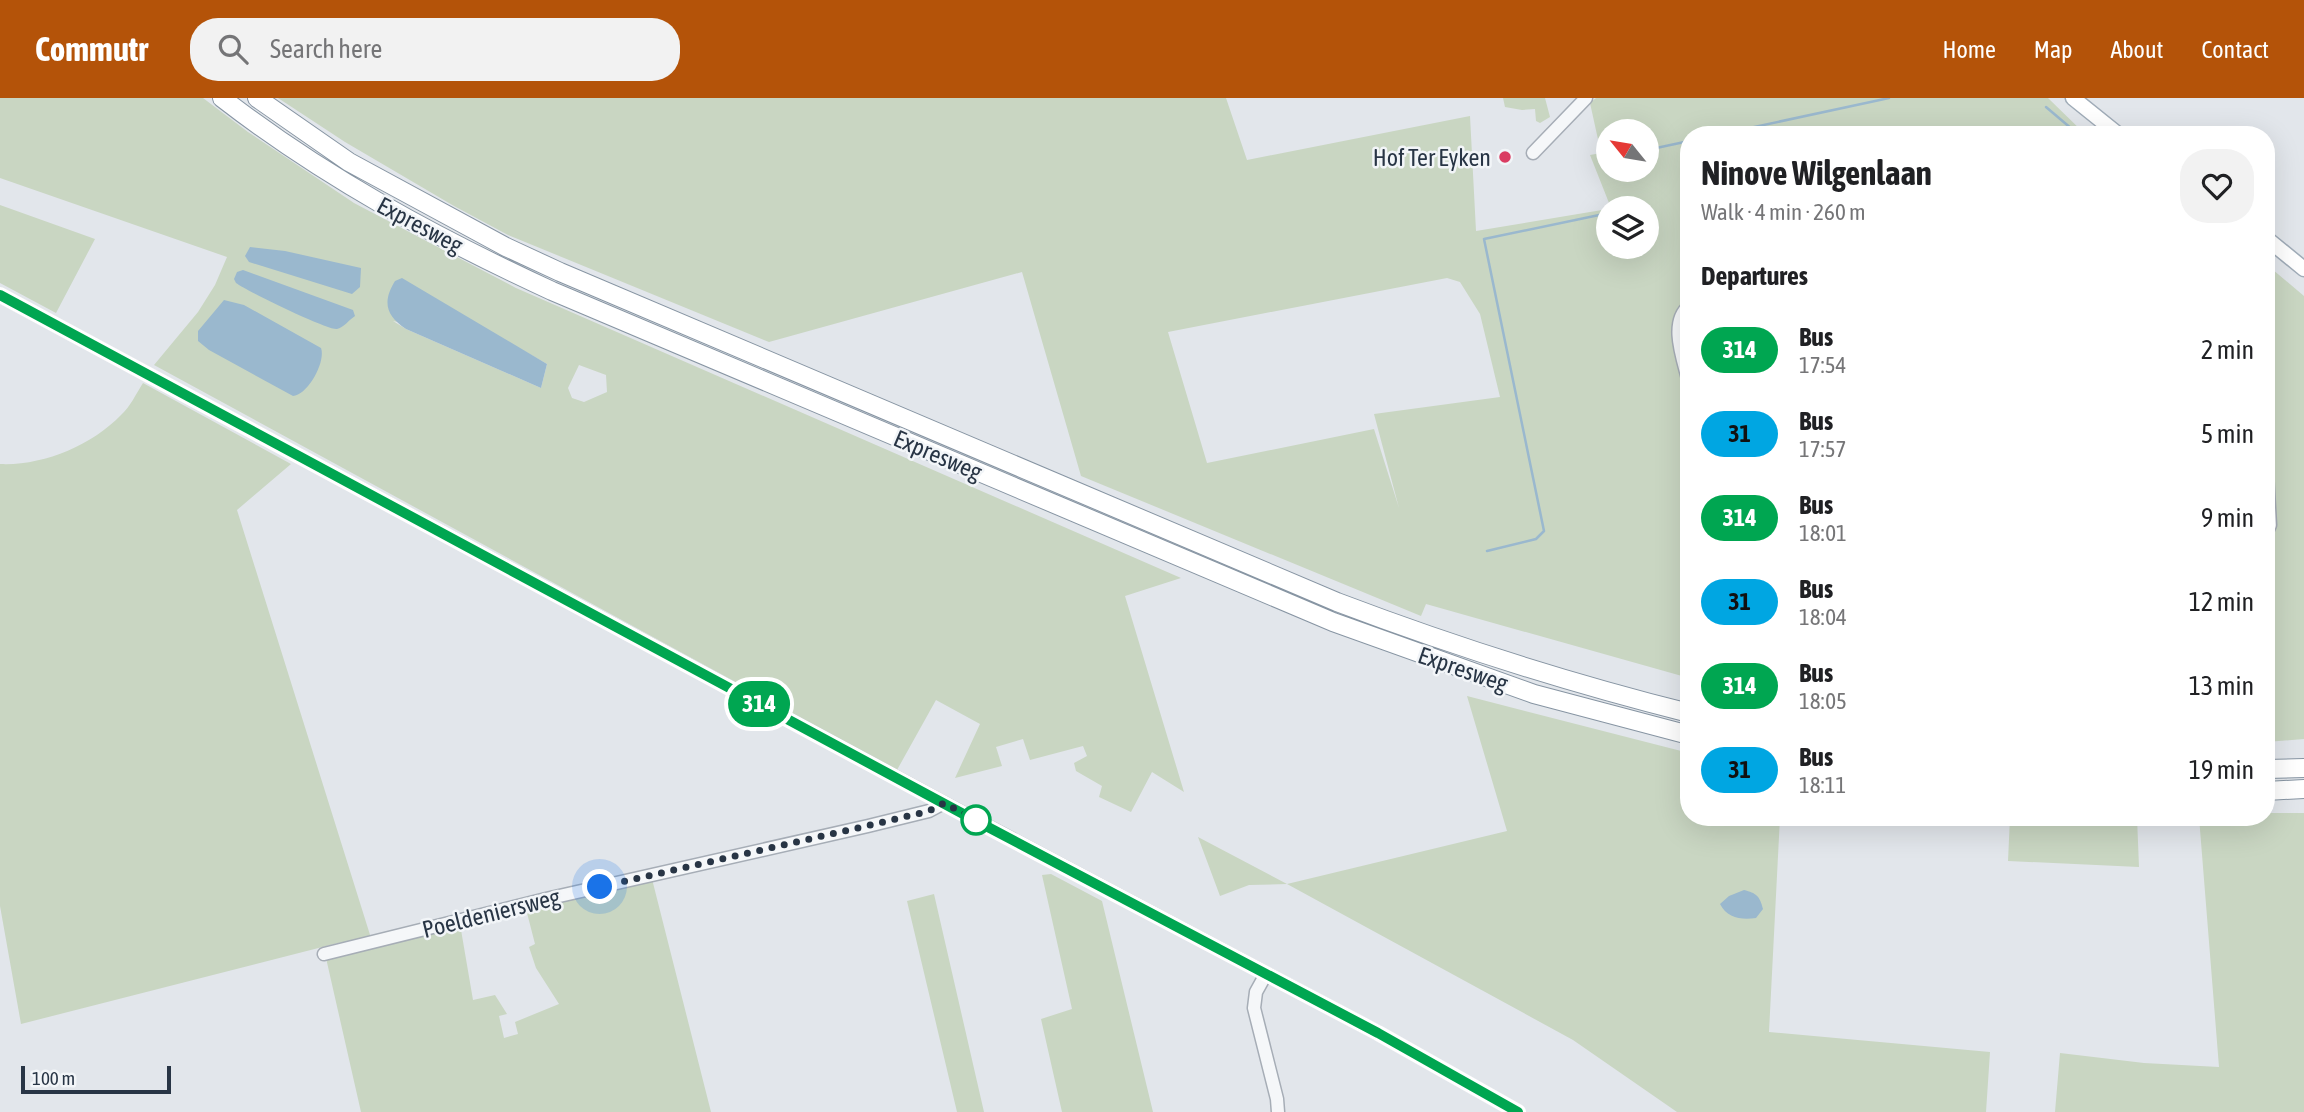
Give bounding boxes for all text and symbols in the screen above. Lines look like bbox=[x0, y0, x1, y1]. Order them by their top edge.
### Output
search box bbox=[190, 18, 680, 81]
text: Commutr bbox=[35, 30, 148, 68]
icon: search bbox=[214, 30, 252, 68]
text: Search here bbox=[270, 34, 382, 64]
text: Home bbox=[1942, 36, 1996, 63]
text: Map bbox=[2034, 36, 2072, 63]
text: About bbox=[2110, 36, 2163, 63]
text: Contact bbox=[2201, 36, 2269, 63]
north arrow bbox=[1596, 119, 1659, 182]
map controls bbox=[1596, 119, 1659, 259]
place label: Hof Ter Eyken bbox=[1373, 144, 1491, 171]
marker: Hof Ter Eyken bbox=[1497, 149, 1513, 165]
button: heart bbox=[2180, 149, 2254, 223]
text: Ninove Wilgenlaan bbox=[1701, 154, 1932, 192]
street label: Expresweg bbox=[373, 191, 468, 259]
button: layers bbox=[1596, 196, 1659, 259]
text: Walk · 4 min · 260 m bbox=[1701, 199, 1865, 225]
text: Departures bbox=[1701, 261, 1808, 291]
text: Bus bbox=[1799, 322, 1833, 352]
text: 2 min bbox=[2201, 335, 2254, 365]
text: 314 bbox=[1723, 336, 1756, 363]
text: 17:54 bbox=[1799, 352, 1846, 378]
text: Bus bbox=[1799, 406, 1833, 436]
text: 5 min bbox=[2201, 419, 2254, 449]
text: 31 bbox=[1728, 420, 1751, 447]
street label: Expresweg bbox=[890, 424, 987, 486]
text: 17:57 bbox=[1799, 436, 1846, 462]
text: Bus bbox=[1799, 490, 1833, 520]
text: 9 min bbox=[2201, 503, 2254, 533]
text: 314 bbox=[1723, 504, 1756, 531]
text: 18:01 bbox=[1799, 520, 1847, 546]
text: Bus bbox=[1799, 574, 1833, 604]
text: 12 min bbox=[2189, 587, 2254, 617]
text: 31 bbox=[1728, 588, 1751, 615]
text: 18:04 bbox=[1799, 604, 1847, 630]
street label: Expresweg bbox=[1415, 641, 1512, 697]
text: Bus bbox=[1799, 658, 1833, 688]
text: 13 min bbox=[2189, 671, 2254, 701]
text: 314 bbox=[1723, 672, 1756, 699]
line badge: 314 bbox=[719, 681, 799, 727]
text: 18:05 bbox=[1799, 688, 1847, 714]
text: 314 bbox=[742, 690, 776, 717]
text: Bus bbox=[1799, 742, 1833, 772]
text: 19 min bbox=[2189, 755, 2254, 785]
text: 31 bbox=[1728, 756, 1751, 783]
text: 18:11 bbox=[1799, 772, 1846, 798]
unlabelled marker bbox=[961, 805, 991, 835]
your location bbox=[582, 869, 617, 904]
street label: Poeldeniersweg bbox=[419, 883, 563, 943]
scale bar bbox=[21, 1063, 172, 1095]
text: 100 m bbox=[32, 1067, 75, 1089]

